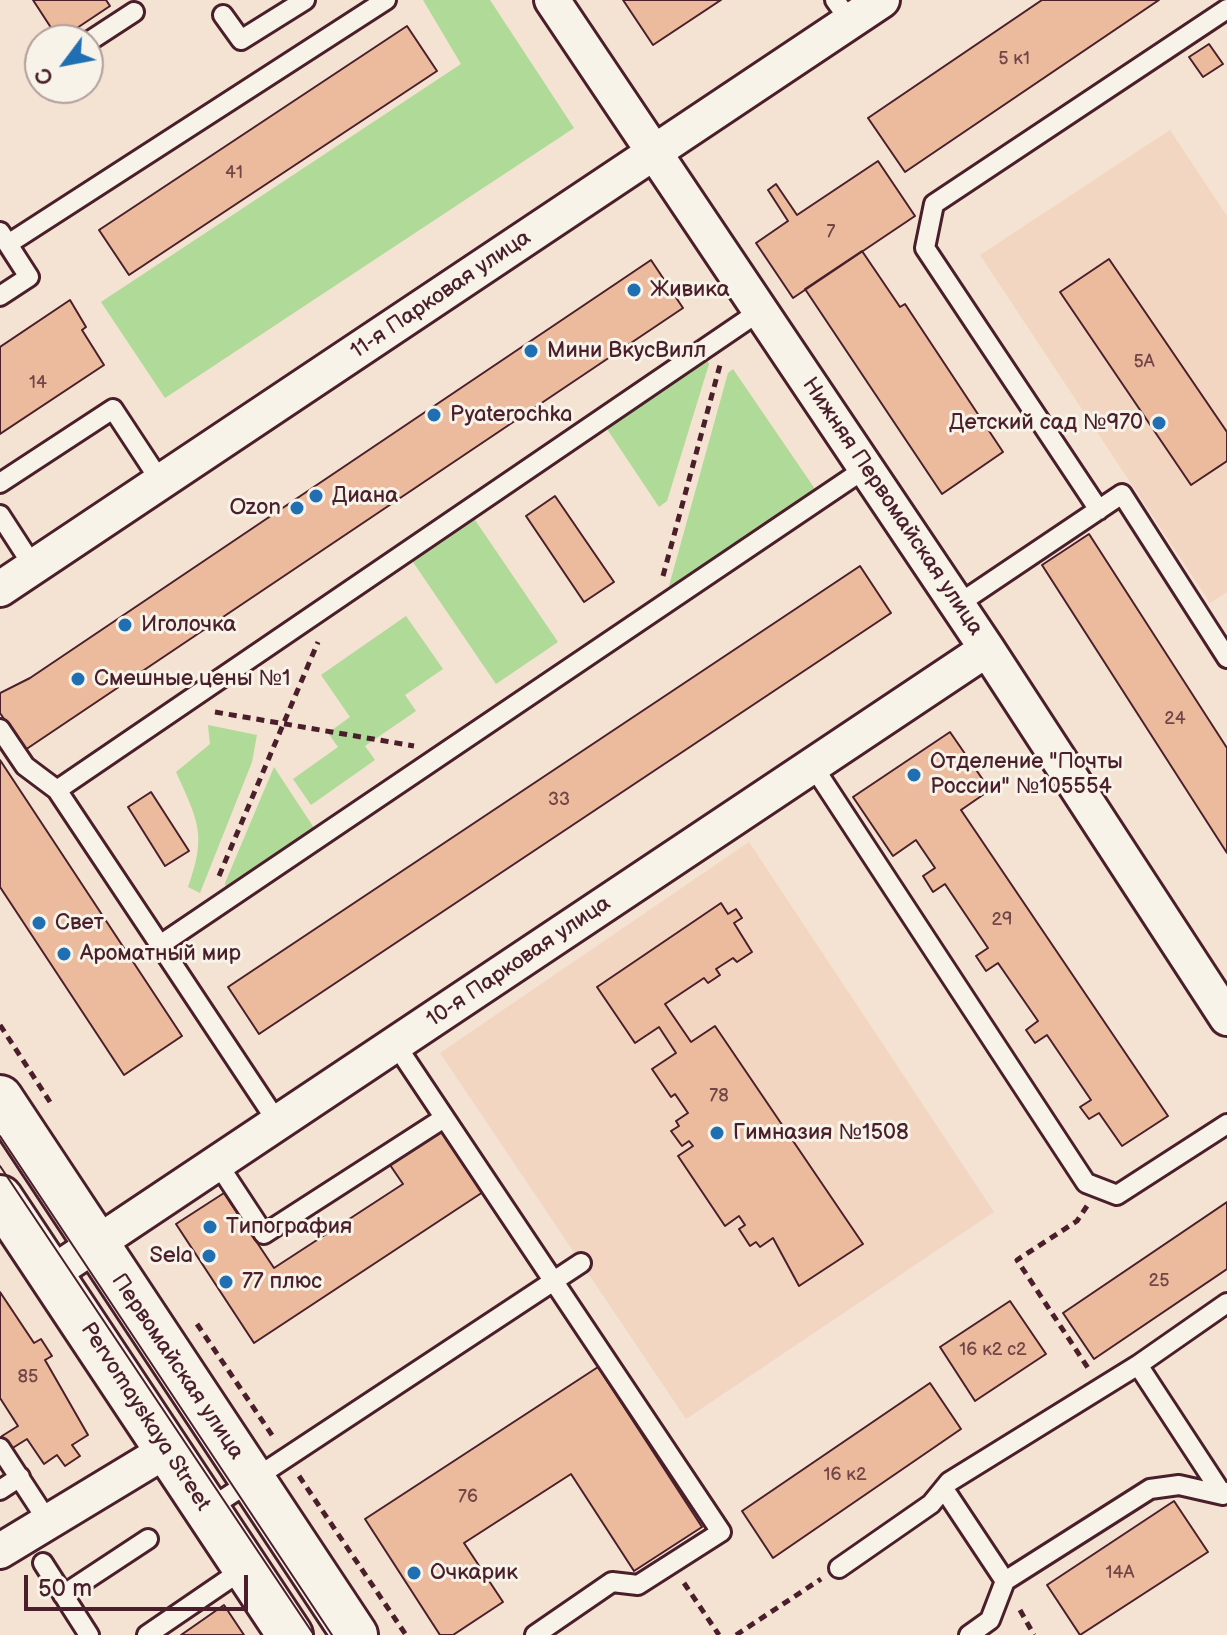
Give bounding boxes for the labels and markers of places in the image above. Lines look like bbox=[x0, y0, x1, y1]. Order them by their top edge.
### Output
place label: Живика bbox=[650, 277, 730, 303]
marker: Живика bbox=[625, 281, 643, 299]
place label: Мини ВкусВилл bbox=[547, 338, 706, 364]
marker: Мини ВкусВилл bbox=[522, 342, 540, 360]
place label: Pyaterochka bbox=[450, 402, 572, 428]
marker: Pyaterochka bbox=[425, 406, 443, 424]
place label: Детский сад №970 bbox=[949, 410, 1143, 436]
marker: Детский сад №970 bbox=[1150, 414, 1168, 432]
place label: Диана bbox=[332, 483, 398, 509]
marker: Диана bbox=[307, 487, 325, 505]
place label: Ozon bbox=[229, 495, 281, 521]
marker: Ozon bbox=[288, 499, 306, 517]
place label: Иголочка bbox=[141, 612, 236, 638]
marker: Иголочка bbox=[116, 616, 134, 634]
place label: Смешные цены №1 bbox=[94, 666, 291, 692]
marker: Смешные цены №1 bbox=[69, 670, 87, 688]
place label: Отделение "Почты России" №105554 bbox=[930, 749, 1123, 800]
marker: Отделение "Почты России" №105554 bbox=[905, 766, 923, 784]
place label: Свет bbox=[55, 910, 104, 936]
marker: Свет bbox=[30, 914, 48, 932]
place label: Ароматный мир bbox=[80, 941, 241, 967]
marker: Ароматный мир bbox=[55, 945, 73, 963]
place label: Гимназия №1508 bbox=[733, 1120, 909, 1146]
marker: Гимназия №1508 bbox=[708, 1124, 726, 1142]
place label: Типография bbox=[226, 1214, 352, 1240]
marker: Типография bbox=[201, 1218, 219, 1236]
place label: Sela bbox=[149, 1243, 193, 1269]
marker: Sela bbox=[200, 1247, 218, 1265]
place label: 77 плюс bbox=[242, 1269, 322, 1295]
marker: 77 плюс bbox=[217, 1273, 235, 1291]
place label: Очкарик bbox=[430, 1560, 518, 1586]
marker: Очкарик bbox=[405, 1564, 423, 1582]

